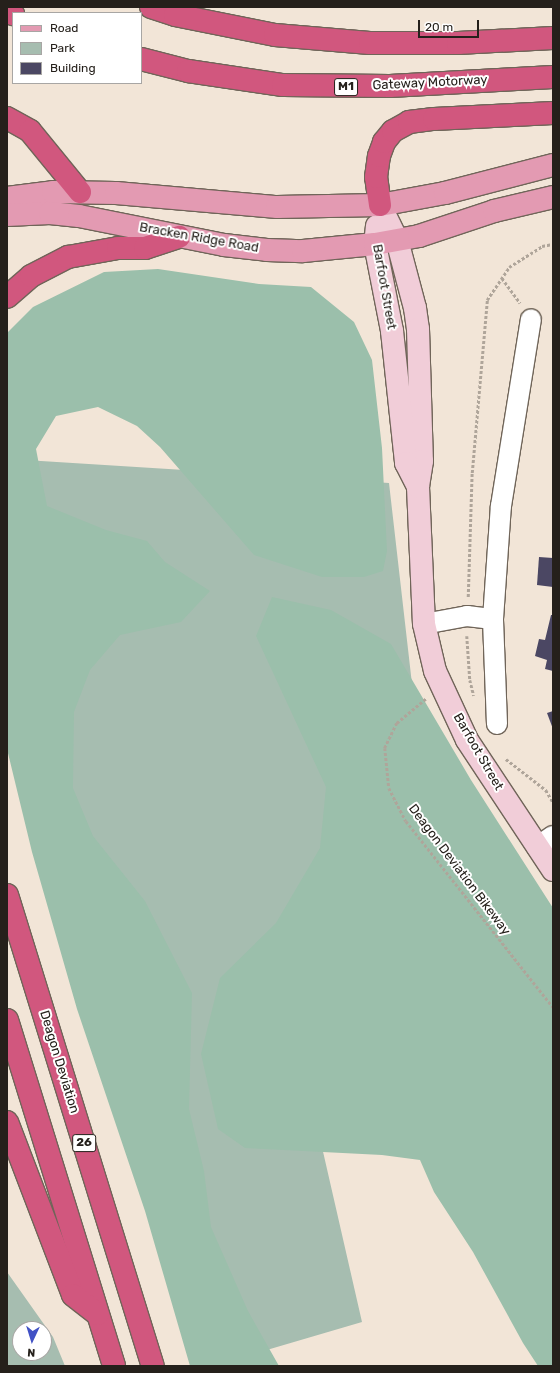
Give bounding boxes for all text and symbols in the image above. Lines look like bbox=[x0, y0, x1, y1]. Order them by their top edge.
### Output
legend bbox=[12, 12, 142, 84]
scale bar bbox=[420, 12, 481, 38]
text: 20 m bbox=[425, 20, 453, 34]
text: Road bbox=[50, 21, 78, 35]
text: Park bbox=[50, 41, 75, 55]
text: Building bbox=[50, 61, 96, 75]
street label: Gateway Motorway bbox=[372, 72, 488, 94]
road number: M1 bbox=[334, 77, 358, 97]
street label: Bracken Ridge Road bbox=[138, 220, 260, 256]
street label: Barfoot Street bbox=[369, 243, 399, 331]
street label: Barfoot Street bbox=[450, 711, 506, 793]
street label: Deagon Deviation Bikeway bbox=[405, 802, 513, 938]
street label: Deagon Deviation bbox=[36, 1009, 82, 1115]
road number: 26 bbox=[72, 1133, 96, 1153]
north arrow bbox=[12, 1321, 52, 1361]
text: N bbox=[27, 1346, 36, 1359]

